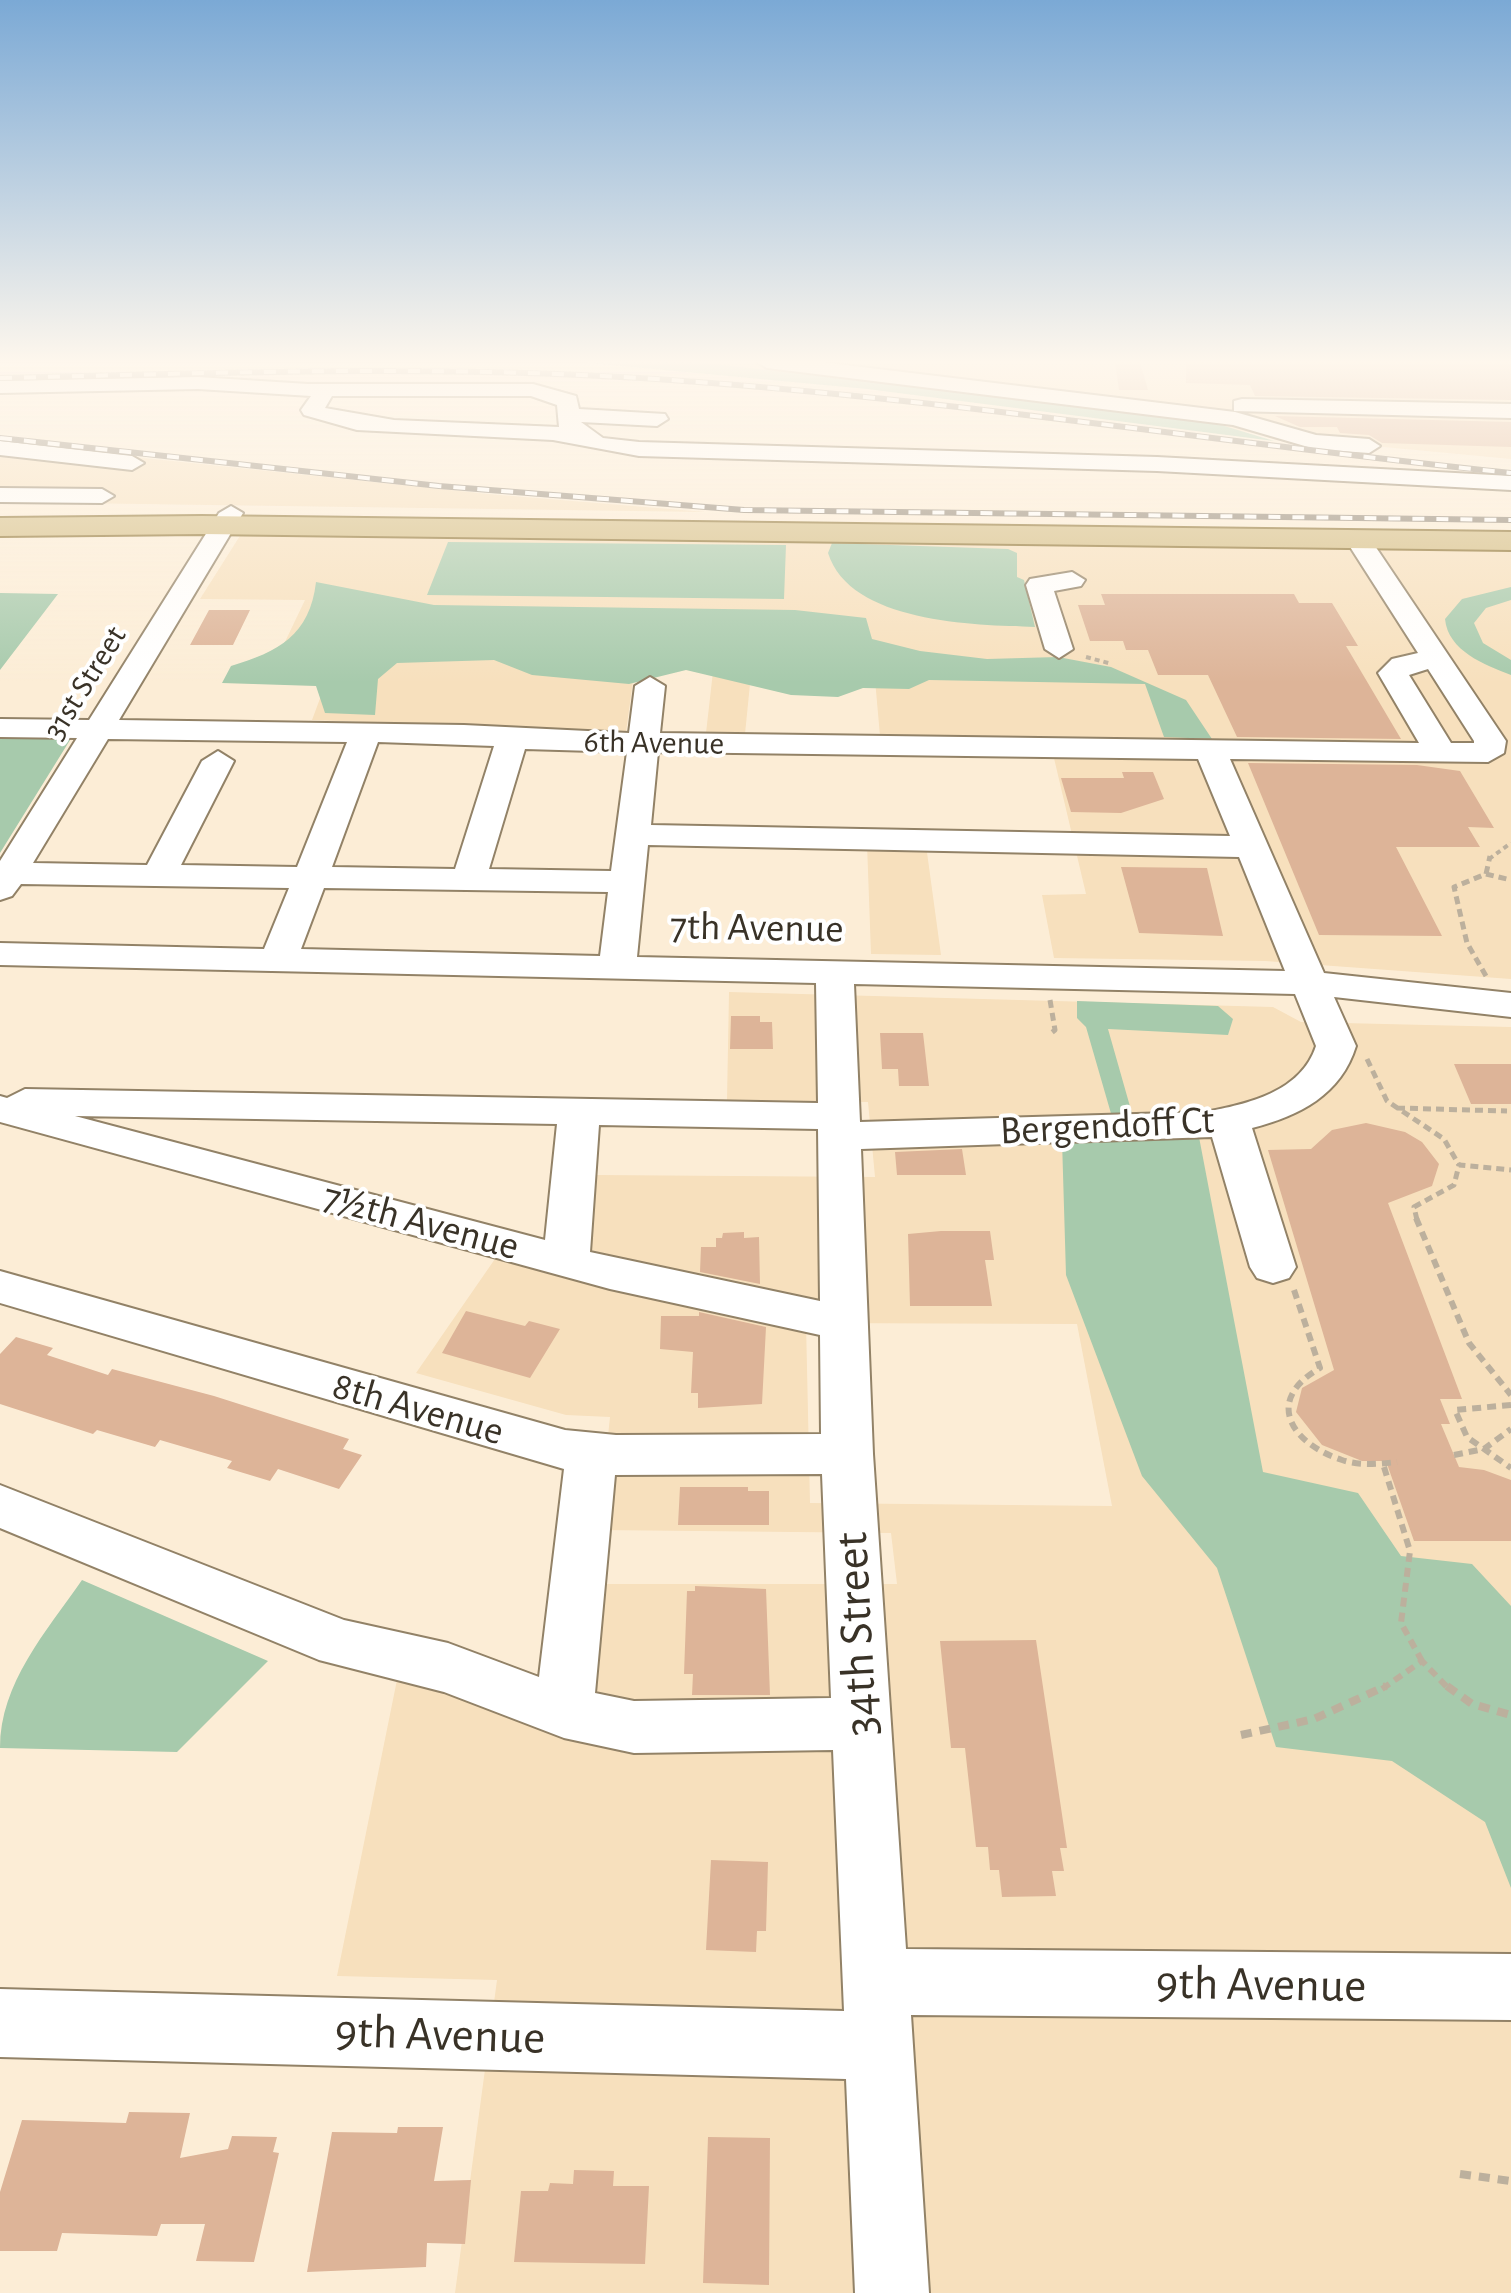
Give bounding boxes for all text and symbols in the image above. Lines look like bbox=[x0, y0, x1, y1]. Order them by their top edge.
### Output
street label: 31st Street bbox=[35, 619, 135, 747]
street label: 6th Avenue bbox=[583, 723, 725, 763]
street label: 7th Avenue bbox=[670, 902, 844, 954]
street label: Bergendoff Ct bbox=[999, 1096, 1215, 1156]
street label: 7½th Avenue bbox=[318, 1173, 524, 1271]
street label: 8th Avenue bbox=[327, 1362, 509, 1456]
street label: 34th Street bbox=[823, 1531, 891, 1737]
street label: 9th Avenue bbox=[1155, 1954, 1367, 2016]
street label: 9th Avenue bbox=[334, 2003, 546, 2067]

